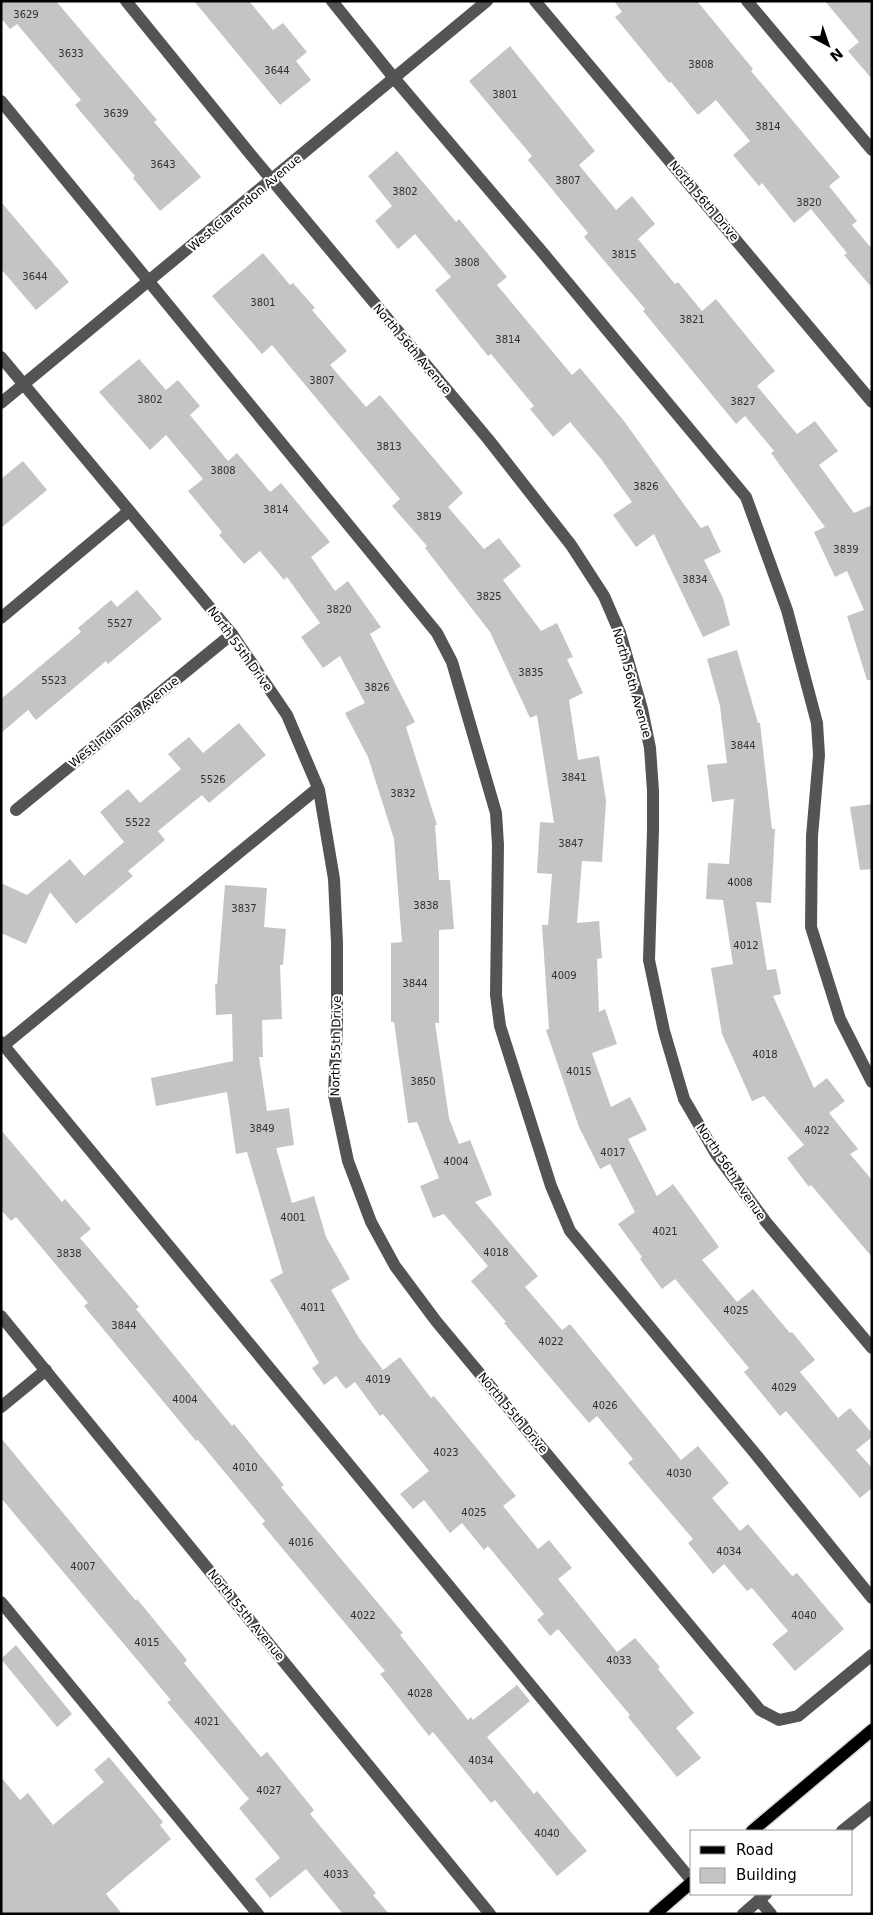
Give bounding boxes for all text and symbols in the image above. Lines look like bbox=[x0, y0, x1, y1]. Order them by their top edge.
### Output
house number: 3629 bbox=[13, 9, 39, 20]
north arrow bbox=[803, 20, 853, 70]
text: N bbox=[827, 45, 846, 65]
house number: 3633 bbox=[58, 48, 84, 59]
house number: 3808 bbox=[688, 59, 714, 70]
house number: 3644 bbox=[264, 65, 290, 76]
house number: 3801 bbox=[492, 89, 518, 100]
house number: 3639 bbox=[103, 108, 129, 119]
house number: 3814 bbox=[755, 121, 781, 132]
street label: West Clarendon Avenue bbox=[186, 152, 304, 254]
street label: North 56th Drive bbox=[666, 158, 742, 244]
house number: 3643 bbox=[150, 159, 176, 170]
house number: 3807 bbox=[555, 175, 581, 186]
house number: 3802 bbox=[392, 186, 418, 197]
house number: 3820 bbox=[796, 197, 822, 208]
house number: 3815 bbox=[611, 249, 637, 260]
house number: 3808 bbox=[454, 257, 480, 268]
house number: 3644 bbox=[22, 271, 48, 282]
house number: 3801 bbox=[250, 297, 276, 308]
street label: North 56th Avenue bbox=[370, 301, 454, 397]
house number: 3821 bbox=[679, 314, 705, 325]
house number: 3814 bbox=[495, 334, 521, 345]
house number: 3807 bbox=[309, 375, 335, 386]
house number: 3802 bbox=[137, 394, 163, 405]
house number: 3827 bbox=[730, 396, 756, 407]
house number: 3813 bbox=[376, 441, 402, 452]
house number: 3808 bbox=[210, 465, 236, 476]
house number: 3826 bbox=[633, 481, 659, 492]
house number: 3814 bbox=[263, 504, 289, 515]
house number: 3819 bbox=[416, 511, 442, 522]
house number: 3839 bbox=[833, 544, 859, 555]
house number: 3834 bbox=[682, 574, 708, 585]
house number: 3825 bbox=[476, 591, 502, 602]
street label: North 55th Drive bbox=[205, 604, 275, 694]
house number: 3820 bbox=[326, 604, 352, 615]
house number: 5527 bbox=[107, 618, 133, 629]
street label: North 56th Avenue bbox=[610, 627, 654, 739]
house number: 3835 bbox=[518, 667, 544, 678]
street label: West Indianola Avenue bbox=[66, 674, 182, 770]
house number: 5523 bbox=[41, 675, 67, 686]
house number: 3826 bbox=[364, 682, 390, 693]
house number: 3844 bbox=[730, 740, 756, 751]
house number: 3841 bbox=[561, 772, 587, 783]
house number: 5526 bbox=[200, 774, 226, 785]
house number: 3832 bbox=[390, 788, 416, 799]
house number: 5522 bbox=[125, 817, 151, 828]
house number: 3847 bbox=[558, 838, 584, 849]
house number: 4008 bbox=[727, 877, 753, 888]
house number: 3838 bbox=[413, 900, 439, 911]
house number: 3837 bbox=[231, 903, 257, 914]
house number: 4012 bbox=[733, 940, 759, 951]
house number: 4009 bbox=[551, 970, 577, 981]
house number: 3844 bbox=[402, 978, 428, 989]
street label: North 55th Drive bbox=[328, 996, 344, 1096]
house number: 4018 bbox=[752, 1049, 778, 1060]
house number: 4015 bbox=[566, 1066, 592, 1077]
house number: 3850 bbox=[410, 1076, 436, 1087]
street label: North 56th Avenue bbox=[694, 1121, 768, 1223]
house number: 3849 bbox=[249, 1123, 275, 1134]
house number: 4022 bbox=[804, 1125, 830, 1136]
house number: 4017 bbox=[600, 1147, 626, 1158]
house number: 4004 bbox=[443, 1156, 469, 1167]
house number: 4001 bbox=[280, 1212, 306, 1223]
house number: 4021 bbox=[652, 1226, 678, 1237]
house number: 4018 bbox=[483, 1247, 509, 1258]
house number: 3838 bbox=[56, 1248, 82, 1259]
house number: 4011 bbox=[300, 1302, 326, 1313]
house number: 4025 bbox=[723, 1305, 749, 1316]
house number: 3844 bbox=[111, 1320, 137, 1331]
house number: 4022 bbox=[538, 1336, 564, 1347]
street label: North 55th Drive bbox=[475, 1370, 551, 1456]
house number: 4019 bbox=[365, 1374, 391, 1385]
house number: 4029 bbox=[771, 1382, 797, 1393]
house number: 4004 bbox=[172, 1394, 198, 1405]
house number: 4026 bbox=[592, 1400, 618, 1411]
house number: 4023 bbox=[433, 1447, 459, 1458]
house number: 4010 bbox=[232, 1462, 258, 1473]
house number: 4030 bbox=[666, 1468, 692, 1479]
house number: 4025 bbox=[461, 1507, 487, 1518]
house number: 4016 bbox=[288, 1537, 314, 1548]
house number: 4034 bbox=[716, 1546, 742, 1557]
house number: 4007 bbox=[70, 1561, 96, 1572]
street label: North 55th Avenue bbox=[205, 1567, 287, 1663]
house number: 4022 bbox=[350, 1610, 376, 1621]
house number: 4040 bbox=[791, 1610, 817, 1621]
house number: 4015 bbox=[134, 1637, 160, 1648]
house number: 4033 bbox=[606, 1655, 632, 1666]
house number: 4028 bbox=[407, 1688, 433, 1699]
house number: 4021 bbox=[194, 1716, 220, 1727]
house number: 4034 bbox=[468, 1755, 494, 1766]
house number: 4027 bbox=[256, 1785, 282, 1796]
house number: 4040 bbox=[534, 1828, 560, 1839]
legend bbox=[690, 1830, 853, 1895]
text: Road bbox=[736, 1841, 774, 1859]
text: Building bbox=[736, 1866, 797, 1884]
house number: 4033 bbox=[323, 1869, 349, 1880]

